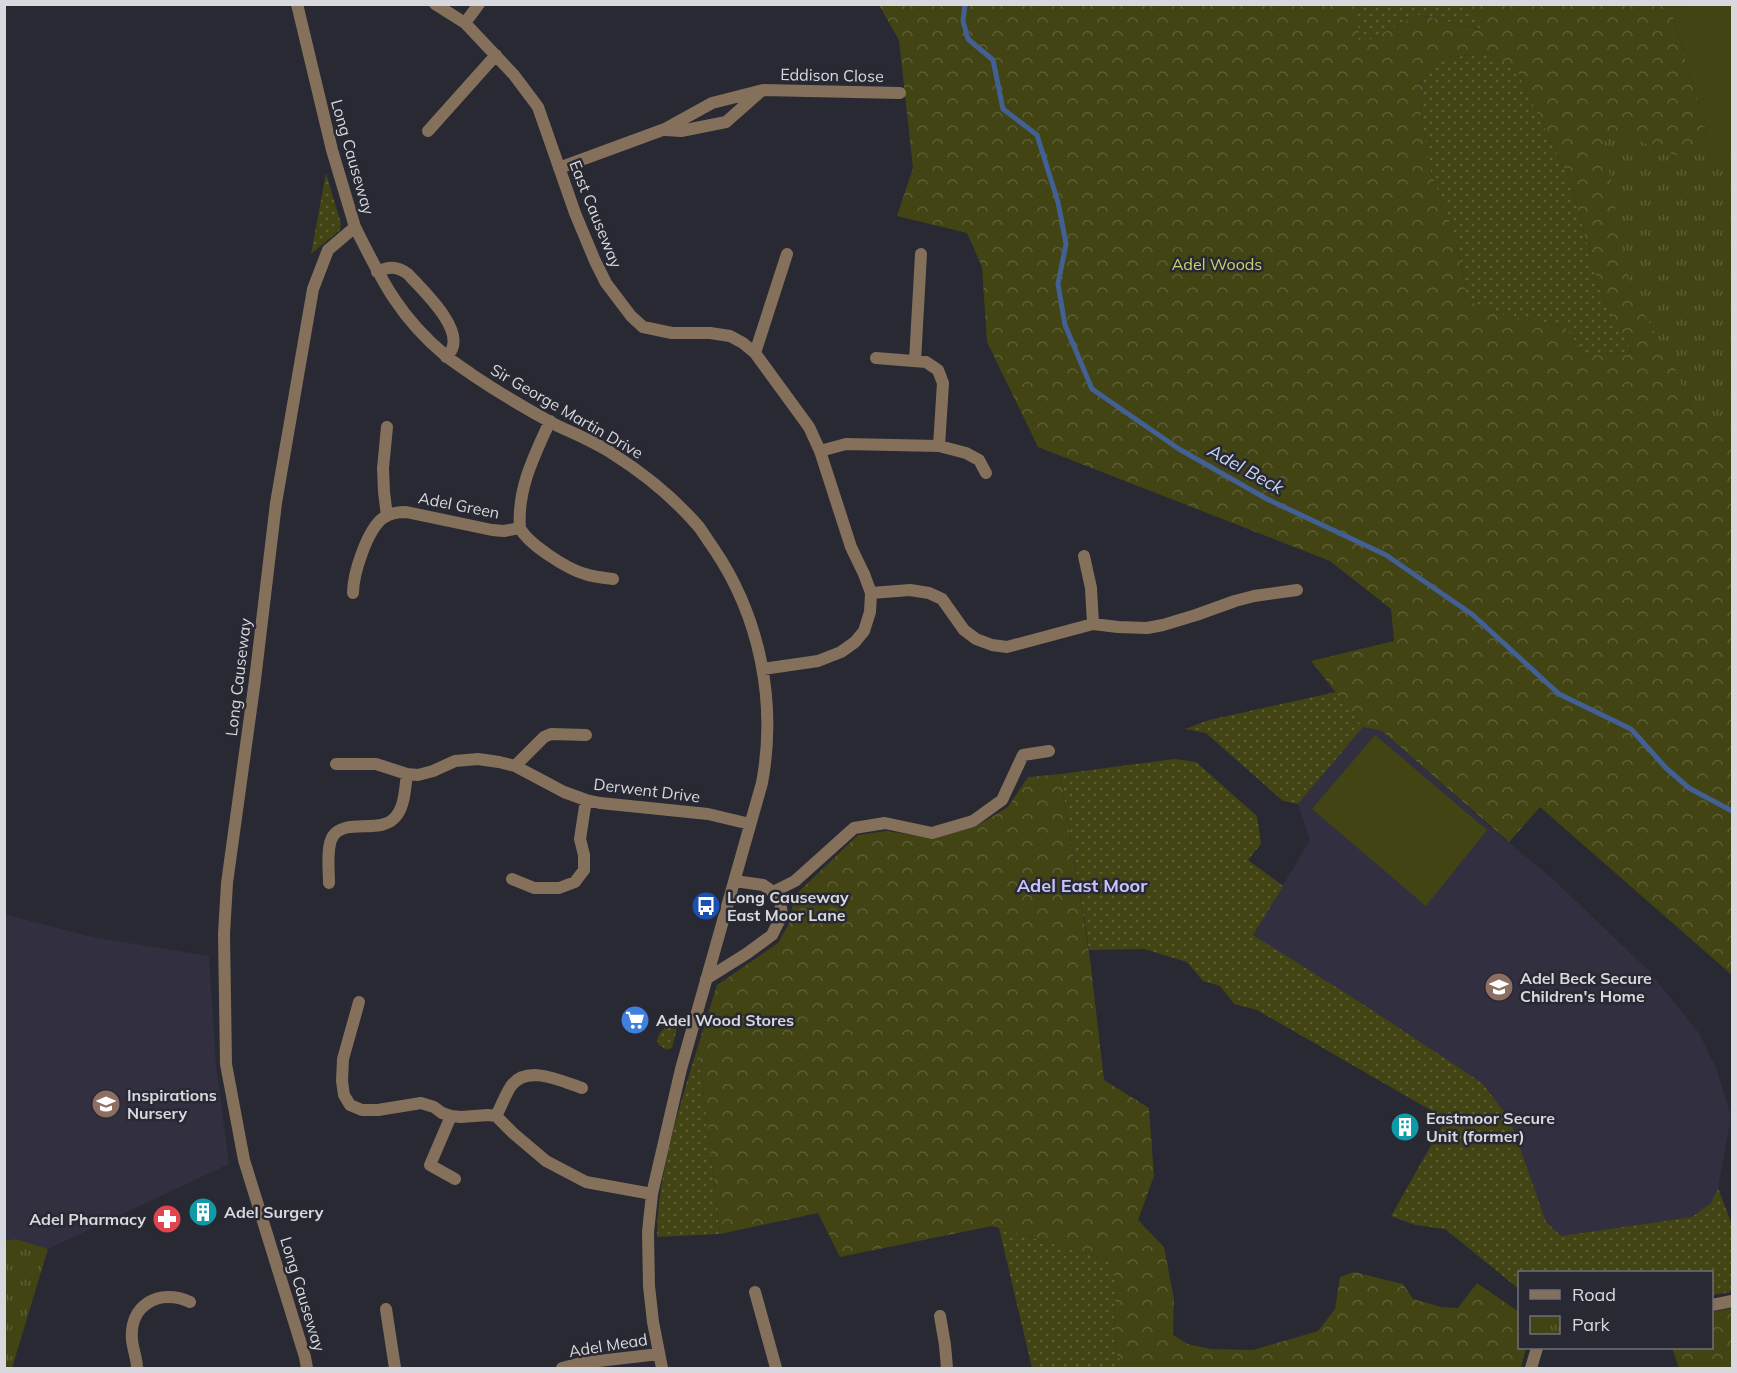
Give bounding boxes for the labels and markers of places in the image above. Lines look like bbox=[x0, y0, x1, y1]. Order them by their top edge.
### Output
place label: Long Causeway East Moor Lane bbox=[727, 887, 849, 925]
bus stop icon: Long Causeway East Moor Lane bbox=[690, 890, 722, 922]
place label: Adel Beck Secure Children's Home bbox=[1520, 968, 1652, 1006]
school or university icon: Adel Beck Secure Children's Home bbox=[1483, 971, 1515, 1003]
supermarket icon: Adel Wood Stores bbox=[619, 1004, 651, 1036]
place label: Adel Wood Stores bbox=[656, 1010, 794, 1030]
place label: Inspirations Nursery bbox=[127, 1085, 217, 1123]
school or university icon: Inspirations Nursery bbox=[90, 1088, 122, 1120]
place label: Eastmoor Secure Unit (former) bbox=[1426, 1108, 1555, 1146]
building icon: Eastmoor Secure Unit (former) bbox=[1389, 1111, 1421, 1143]
building icon: Adel Surgery bbox=[187, 1196, 219, 1228]
place label: Adel Surgery bbox=[224, 1202, 324, 1222]
pharmacy icon: Adel Pharmacy bbox=[151, 1203, 183, 1235]
place label: Adel Pharmacy bbox=[29, 1209, 146, 1229]

